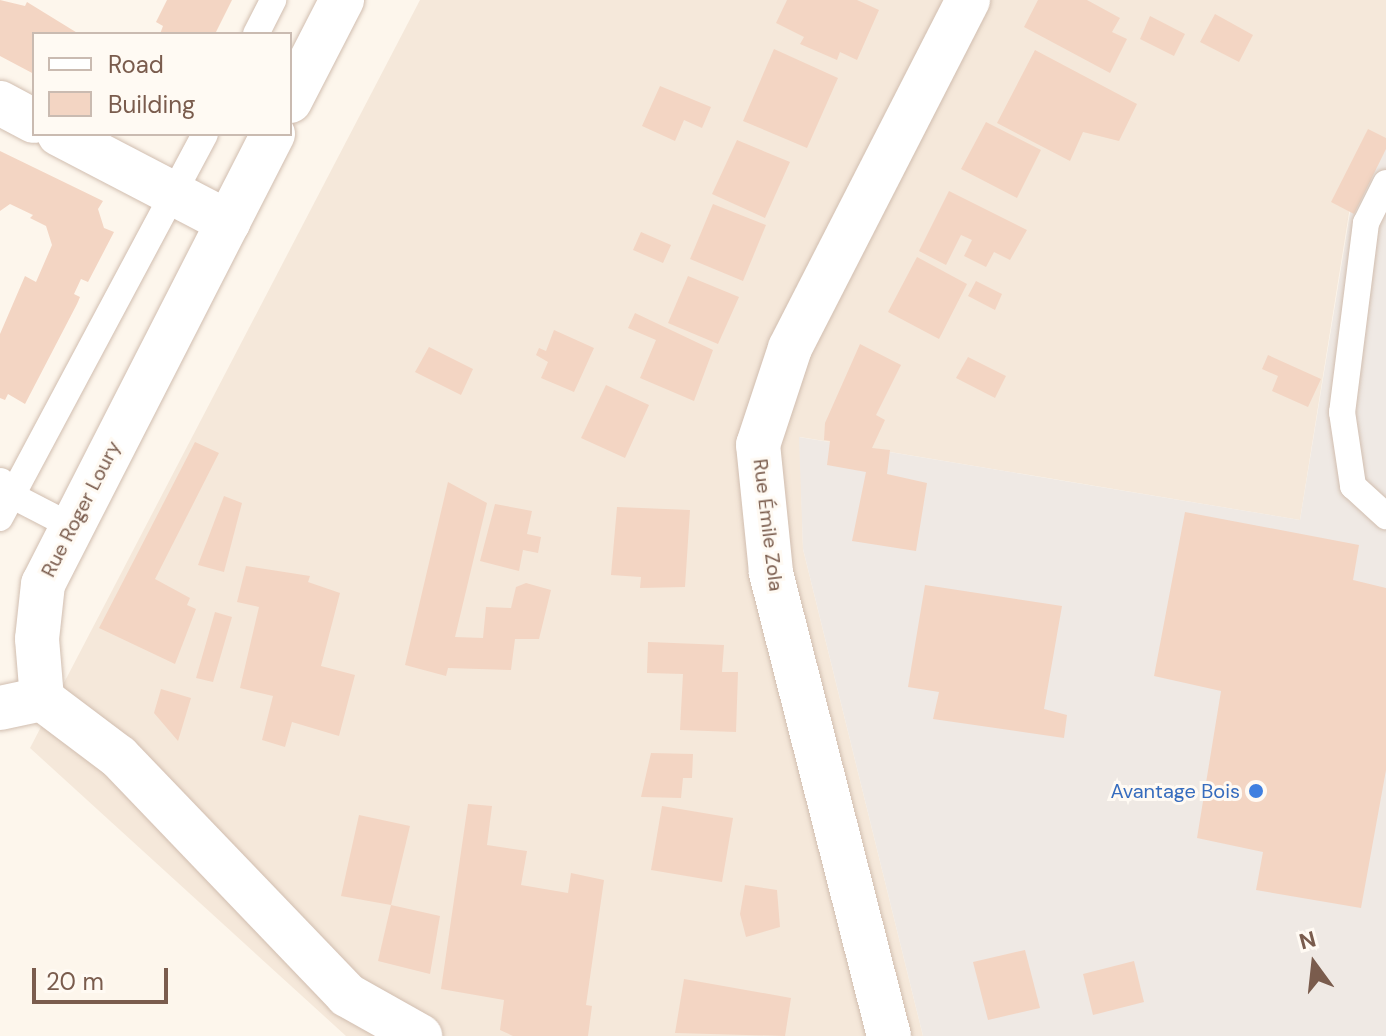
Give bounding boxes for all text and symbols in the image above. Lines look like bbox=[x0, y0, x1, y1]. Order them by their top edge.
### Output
legend bbox=[32, 32, 292, 136]
text: Road bbox=[108, 49, 164, 80]
text: Building bbox=[108, 89, 195, 120]
street label: Rue Roger Loury bbox=[36, 437, 126, 581]
street label: Rue Émile Zola bbox=[748, 457, 788, 593]
place label: Avantage Bois bbox=[1110, 779, 1240, 803]
marker: Avantage Bois bbox=[1247, 782, 1265, 800]
north arrow bbox=[1274, 924, 1354, 1004]
text: N bbox=[1296, 924, 1319, 956]
scale bar bbox=[36, 952, 172, 1002]
text: 20 m bbox=[46, 966, 104, 997]

